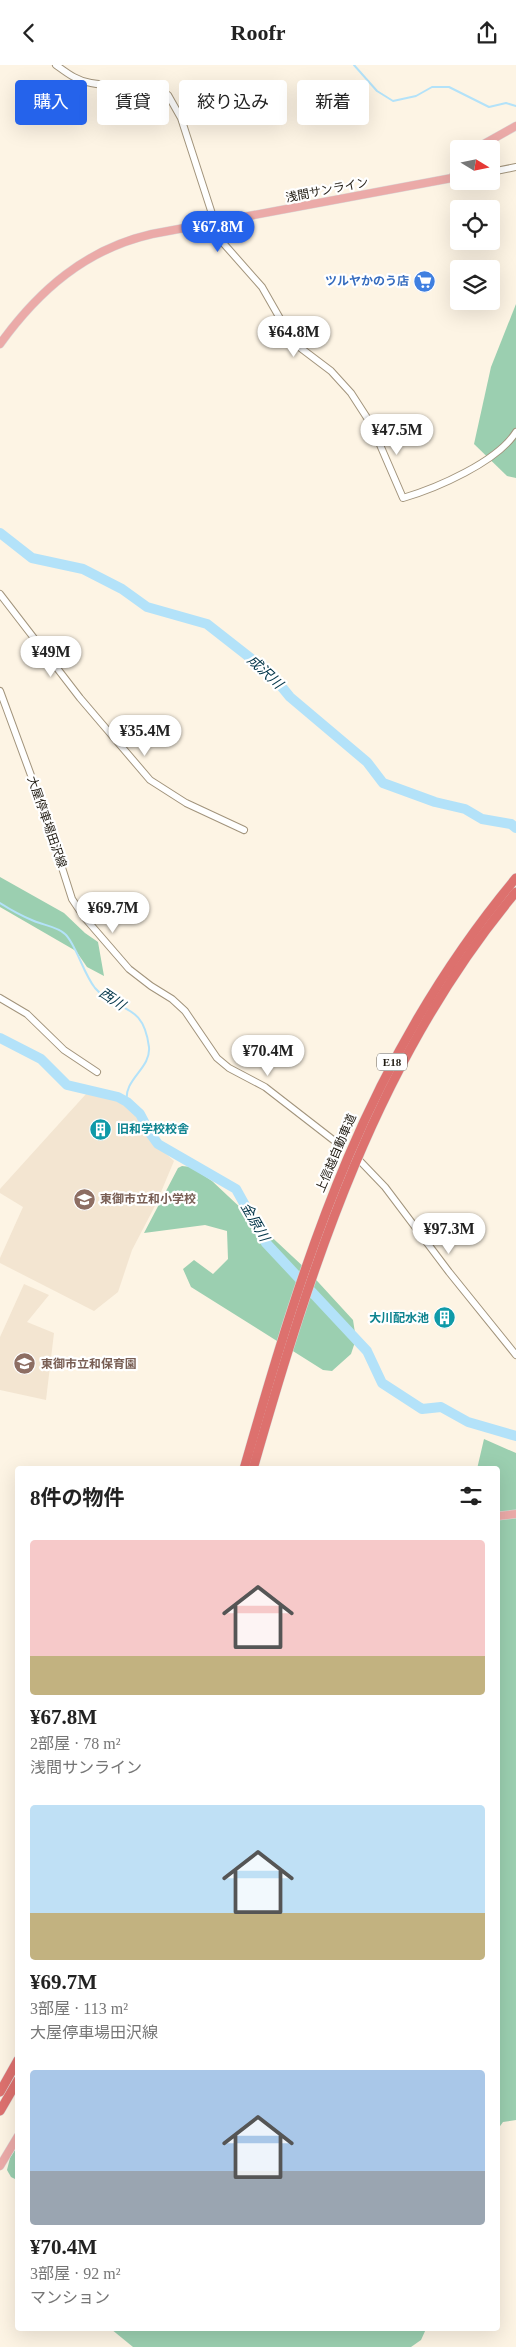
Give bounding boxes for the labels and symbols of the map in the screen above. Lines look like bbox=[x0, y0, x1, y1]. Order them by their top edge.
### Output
north arrow bbox=[450, 140, 500, 190]
street label: 浅間サンライン bbox=[284, 175, 370, 205]
pin: ¥67.8M bbox=[177, 211, 259, 253]
supermarket icon: ツルヤかのう店 bbox=[413, 269, 437, 293]
place label: ツルヤかのう店 bbox=[325, 274, 409, 288]
pin: ¥64.8M bbox=[253, 315, 335, 358]
pin: ¥47.5M bbox=[356, 413, 438, 456]
pin: ¥49M bbox=[21, 635, 81, 678]
water label: 成沢川 bbox=[245, 652, 287, 693]
pin: ¥35.4M bbox=[104, 715, 186, 757]
street label: 大屋停車場田沢線 bbox=[25, 774, 69, 870]
pin: ¥69.7M bbox=[72, 891, 154, 934]
water label: 西川 bbox=[96, 985, 129, 1014]
pin: ¥70.4M bbox=[227, 1035, 309, 1077]
road number: E18 bbox=[377, 1054, 407, 1071]
street label: 上信越自動車道 bbox=[313, 1112, 359, 1194]
building icon: 旧和学校校舎 bbox=[89, 1117, 113, 1141]
place label: 旧和学校校舎 bbox=[117, 1122, 189, 1136]
school or university icon: 東御市立和小学校 bbox=[72, 1187, 96, 1211]
place label: 東御市立和小学校 bbox=[100, 1192, 196, 1206]
water label: 金原川 bbox=[238, 1200, 273, 1246]
pin: ¥97.3M bbox=[408, 1213, 490, 1255]
building icon: 大川配水池 bbox=[433, 1306, 457, 1330]
place label: 大川配水池 bbox=[369, 1311, 429, 1325]
school or university icon: 東御市立和保育園 bbox=[13, 1352, 37, 1376]
place label: 東御市立和保育園 bbox=[41, 1357, 137, 1371]

